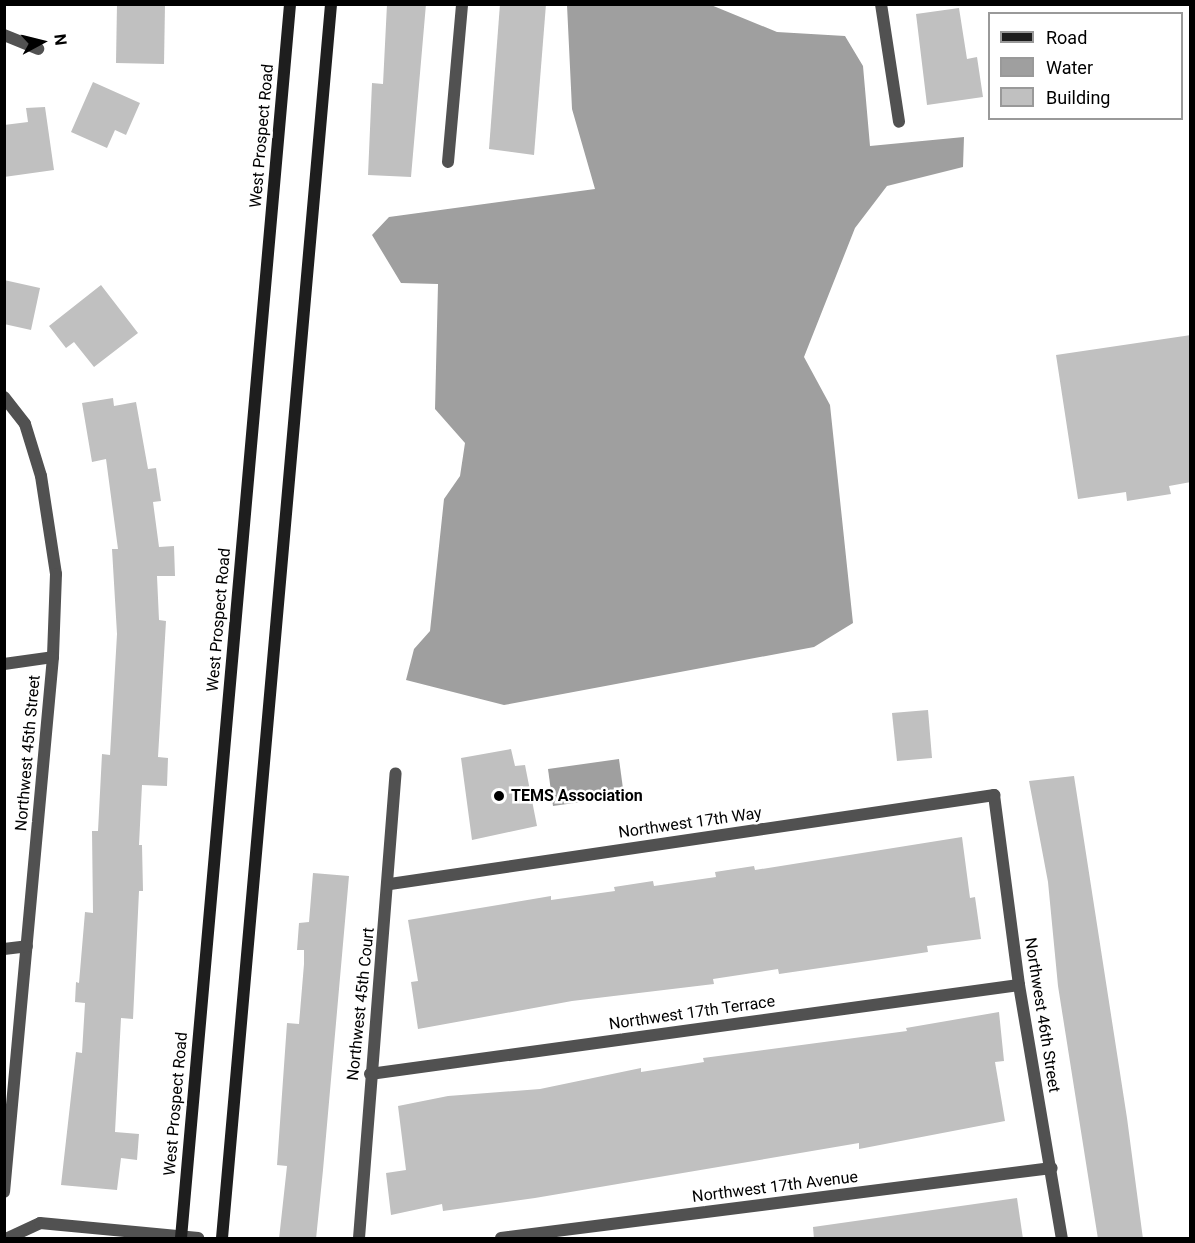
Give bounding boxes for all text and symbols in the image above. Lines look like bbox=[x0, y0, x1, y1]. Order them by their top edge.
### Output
north arrow bbox=[12, 12, 72, 72]
legend bbox=[988, 12, 1183, 120]
text: Road bbox=[1046, 27, 1087, 48]
text: N bbox=[50, 33, 70, 47]
text: Water bbox=[1046, 57, 1093, 78]
street label: West Prospect Road bbox=[246, 63, 278, 209]
text: Building bbox=[1046, 87, 1110, 108]
street label: West Prospect Road bbox=[203, 547, 235, 693]
street label: Northwest 45th Street bbox=[12, 674, 44, 832]
place label: TEMS Association bbox=[511, 786, 643, 806]
marker: TEMS Association bbox=[492, 789, 506, 803]
street label: Northwest 17th Way bbox=[617, 803, 763, 843]
street label: Northwest 45th Court bbox=[343, 927, 379, 1081]
street label: Northwest 46th Street bbox=[1020, 936, 1064, 1094]
street label: Northwest 17th Terrace bbox=[608, 992, 776, 1034]
street label: West Prospect Road bbox=[160, 1031, 192, 1177]
street label: Northwest 17th Avenue bbox=[691, 1167, 859, 1207]

